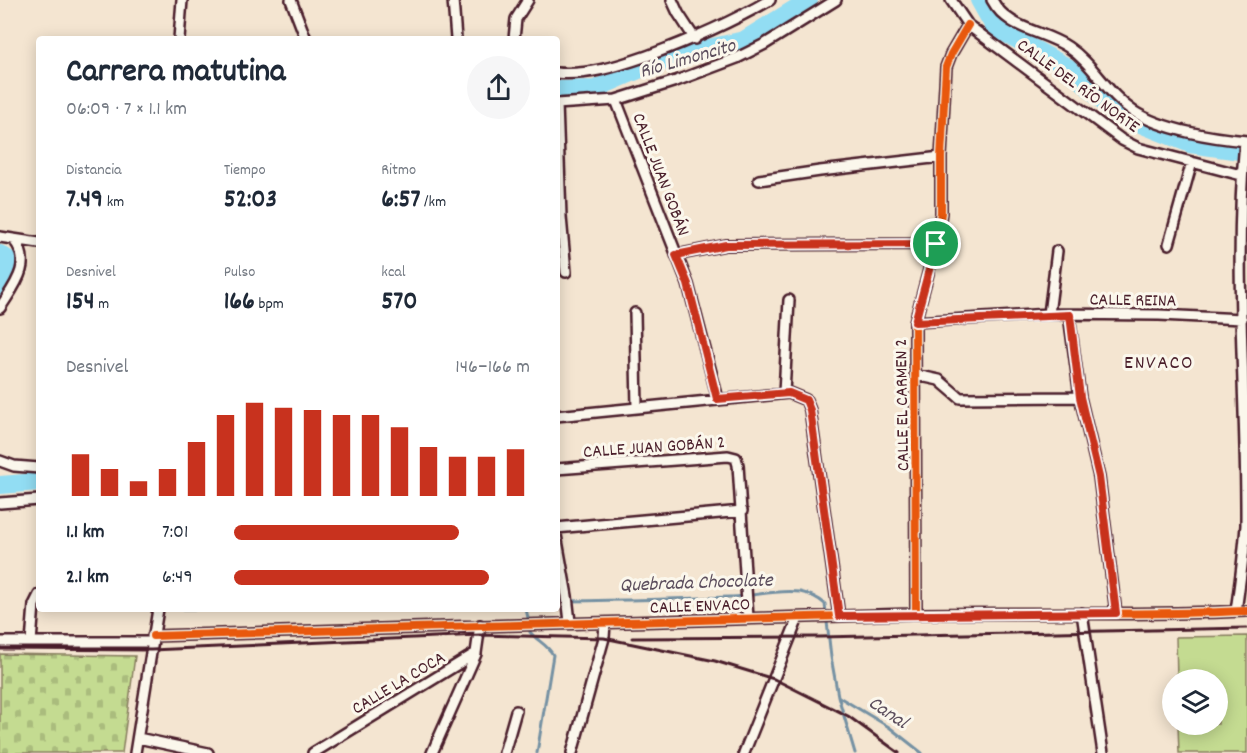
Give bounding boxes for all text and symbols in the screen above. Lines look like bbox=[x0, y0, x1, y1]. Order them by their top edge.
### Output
water label: Río Limoncito bbox=[637, 33, 740, 87]
street label: CALLE DEL RÍO NORTE bbox=[1011, 34, 1144, 140]
text: Carrera matutina bbox=[66, 50, 286, 97]
button: share bbox=[467, 56, 530, 119]
text: 06:09 · 7 × 1.1 km bbox=[66, 96, 187, 124]
street label: CALLE JUAN GOBÁN bbox=[625, 110, 695, 240]
text: Distancia bbox=[66, 159, 122, 182]
text: Tiempo bbox=[224, 159, 266, 182]
text: Ritmo bbox=[381, 159, 416, 182]
text: 7.49 bbox=[66, 182, 103, 219]
text: 52:03 bbox=[224, 182, 277, 219]
text: 6:57 bbox=[381, 182, 420, 219]
text: km bbox=[103, 191, 124, 214]
text: /km bbox=[420, 191, 446, 214]
pin bbox=[910, 218, 961, 269]
icon: arrive bbox=[919, 227, 952, 260]
text: Desnivel bbox=[66, 261, 116, 284]
text: Pulso bbox=[224, 261, 255, 284]
text: kcal bbox=[381, 261, 406, 284]
text: 154 bbox=[66, 284, 95, 321]
text: 166 bbox=[224, 284, 255, 321]
text: 570 bbox=[381, 284, 418, 321]
street label: CALLE REINA bbox=[1089, 288, 1177, 315]
text: m bbox=[95, 293, 109, 316]
text: bpm bbox=[255, 293, 284, 316]
street label: CALLE EL CARMEN 2 bbox=[890, 339, 917, 471]
district label: ENVACO bbox=[1124, 350, 1194, 378]
text: Desnivel bbox=[66, 354, 128, 382]
text: 146–166 m bbox=[455, 354, 530, 382]
street label: CALLE JUAN GOBÁN 2 bbox=[582, 431, 726, 466]
text: 1.1 km bbox=[66, 519, 105, 547]
text: 7:01 bbox=[162, 519, 188, 547]
text: 2.1 km bbox=[66, 564, 109, 592]
text: 6:49 bbox=[162, 564, 193, 592]
water label: Quebrada Chocolate bbox=[619, 567, 774, 601]
street label: CALLE ENVACO bbox=[649, 593, 751, 622]
street label: CALLE LA COCA bbox=[348, 646, 451, 722]
map controls bbox=[1162, 669, 1228, 735]
button: layers bbox=[1162, 669, 1228, 735]
water label: Canal bbox=[862, 690, 915, 738]

